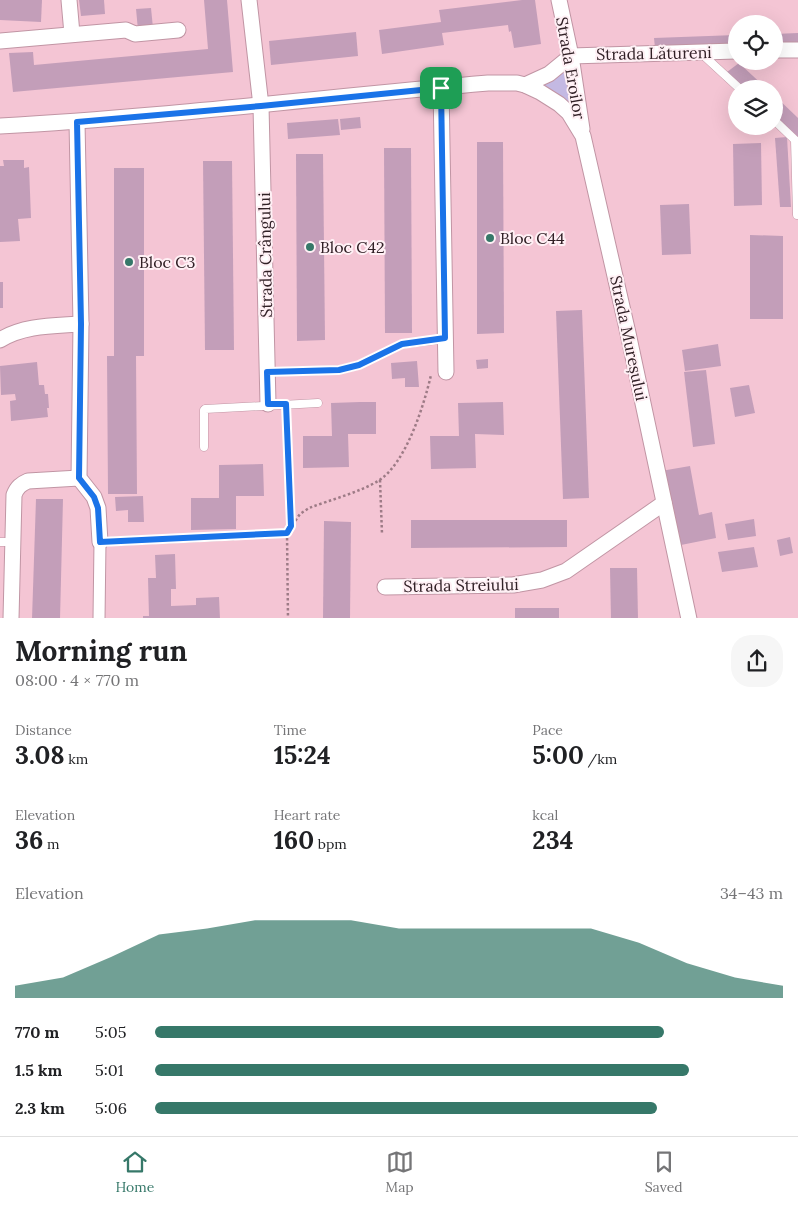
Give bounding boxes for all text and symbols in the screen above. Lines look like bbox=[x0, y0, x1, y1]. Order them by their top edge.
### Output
street label: Strada Eroilor bbox=[552, 15, 590, 121]
map controls bbox=[728, 15, 783, 135]
button: locate bbox=[728, 15, 783, 70]
street label: Strada Lătureni bbox=[596, 42, 712, 64]
pin bbox=[420, 67, 462, 109]
icon: arrive bbox=[427, 74, 455, 102]
button: layers bbox=[728, 80, 783, 135]
street label: Strada Crângului bbox=[254, 192, 276, 318]
place label: Bloc C44 bbox=[500, 228, 565, 248]
marker: Bloc C44 bbox=[484, 232, 496, 244]
place label: Bloc C42 bbox=[320, 237, 385, 257]
marker: Bloc C42 bbox=[304, 241, 316, 253]
place label: Bloc C3 bbox=[139, 252, 195, 272]
marker: Bloc C3 bbox=[123, 256, 135, 268]
street label: Strada Mureșului bbox=[606, 274, 652, 402]
street label: Strada Streiului bbox=[403, 574, 519, 596]
text: Morning run bbox=[15, 633, 187, 669]
button: share bbox=[731, 635, 783, 687]
text: 08:00 · 4 × 770 m bbox=[15, 670, 139, 690]
text: Distance bbox=[15, 721, 72, 739]
text: Time bbox=[274, 721, 307, 739]
text: Pace bbox=[532, 721, 563, 739]
text: 3.08 bbox=[15, 739, 65, 771]
text: 15:24 bbox=[274, 739, 331, 771]
text: 5:00 bbox=[532, 739, 584, 771]
text: km bbox=[65, 750, 88, 768]
text: /km bbox=[584, 750, 617, 768]
text: Elevation bbox=[15, 806, 75, 824]
text: Heart rate bbox=[274, 806, 340, 824]
text: kcal bbox=[532, 806, 558, 824]
text: 36 bbox=[15, 824, 43, 856]
text: 160 bbox=[274, 824, 314, 856]
text: 234 bbox=[532, 824, 573, 856]
text: m bbox=[43, 835, 60, 853]
text: bpm bbox=[314, 835, 347, 853]
text: Elevation bbox=[15, 883, 84, 903]
text: 34–43 m bbox=[720, 883, 783, 903]
text: 770 m bbox=[15, 1022, 59, 1042]
text: 5:05 bbox=[95, 1022, 126, 1042]
text: 1.5 km bbox=[15, 1060, 62, 1080]
text: 5:01 bbox=[95, 1060, 123, 1080]
text: 2.3 km bbox=[15, 1098, 65, 1118]
text: 5:06 bbox=[95, 1098, 127, 1118]
tab: Home bbox=[115, 1148, 154, 1196]
tab: Map bbox=[385, 1148, 414, 1196]
tab: Saved bbox=[645, 1148, 683, 1196]

